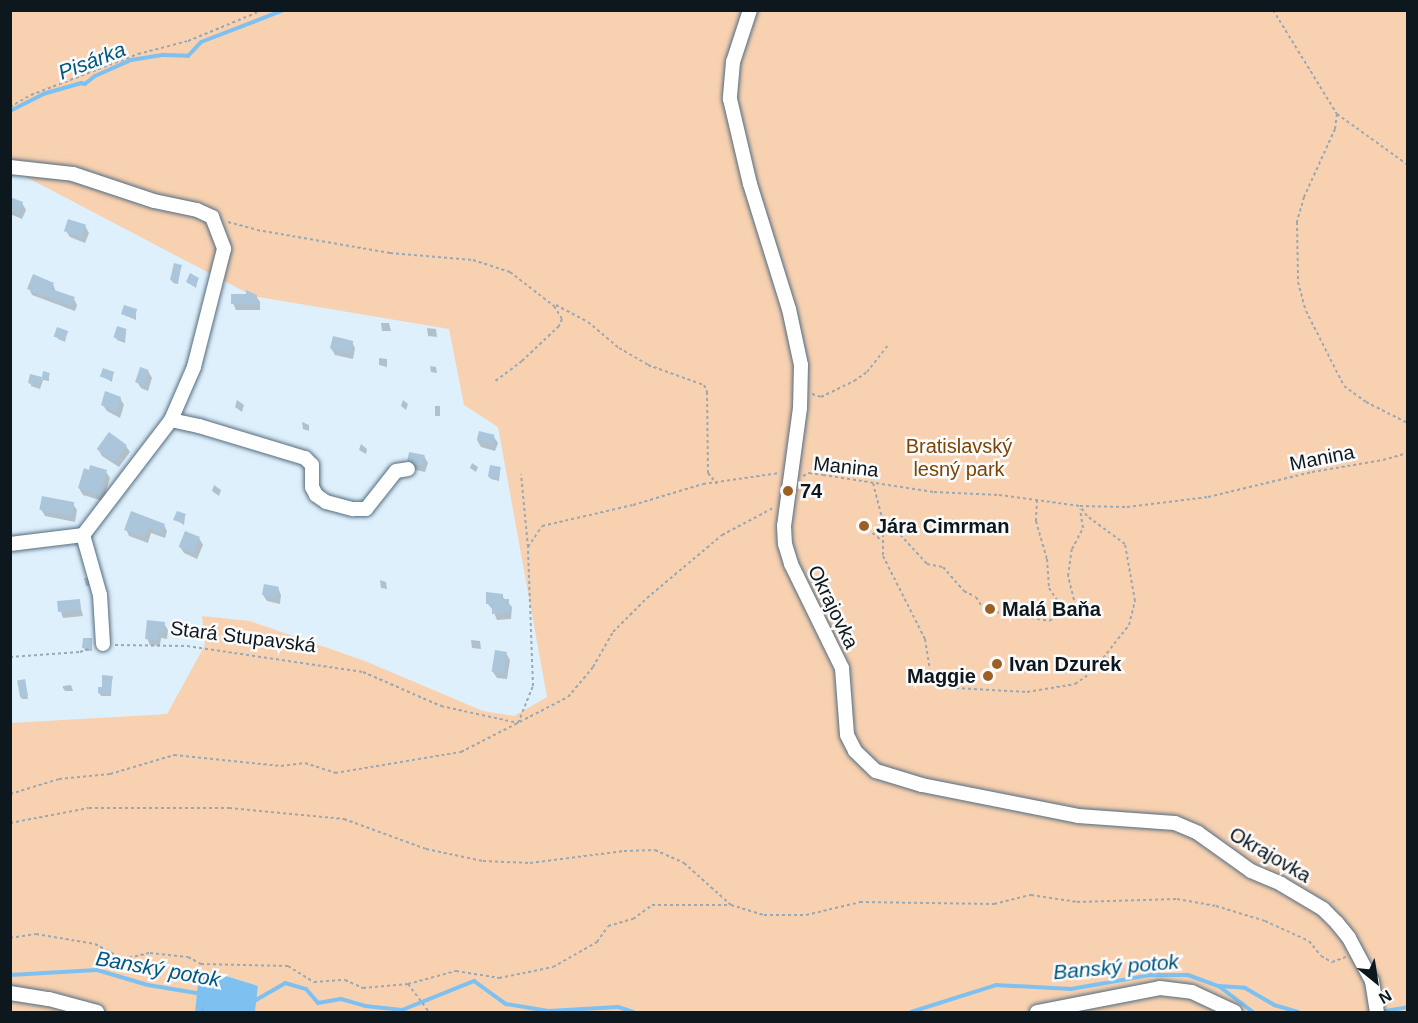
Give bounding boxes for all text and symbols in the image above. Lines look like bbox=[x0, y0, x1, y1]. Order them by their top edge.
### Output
water label: Pisárka bbox=[55, 37, 129, 85]
park label: Bratislavský lesný park bbox=[906, 435, 1012, 482]
street label: Manina bbox=[1288, 440, 1356, 476]
street label: Manina bbox=[812, 452, 880, 482]
place label: 74 bbox=[800, 479, 822, 503]
marker: 74 bbox=[781, 484, 795, 498]
place label: Jára Cimrman bbox=[876, 514, 1009, 538]
marker: Jára Cimrman bbox=[857, 519, 871, 533]
street label: Okrajovka bbox=[802, 561, 864, 653]
place label: Malá Baňa bbox=[1002, 597, 1101, 621]
marker: Malá Baňa bbox=[983, 602, 997, 616]
street label: Stará Stupavská bbox=[169, 616, 317, 658]
place label: Ivan Dzurek bbox=[1009, 652, 1121, 676]
marker: Ivan Dzurek bbox=[990, 657, 1004, 671]
place label: Maggie bbox=[907, 664, 976, 688]
marker: Maggie bbox=[981, 669, 995, 683]
street label: Okrajovka bbox=[1225, 822, 1315, 888]
water label: Banský potok bbox=[94, 946, 222, 992]
water label: Banský potok bbox=[1052, 949, 1180, 985]
north arrow bbox=[1346, 951, 1406, 1011]
text: N bbox=[1376, 987, 1395, 1007]

